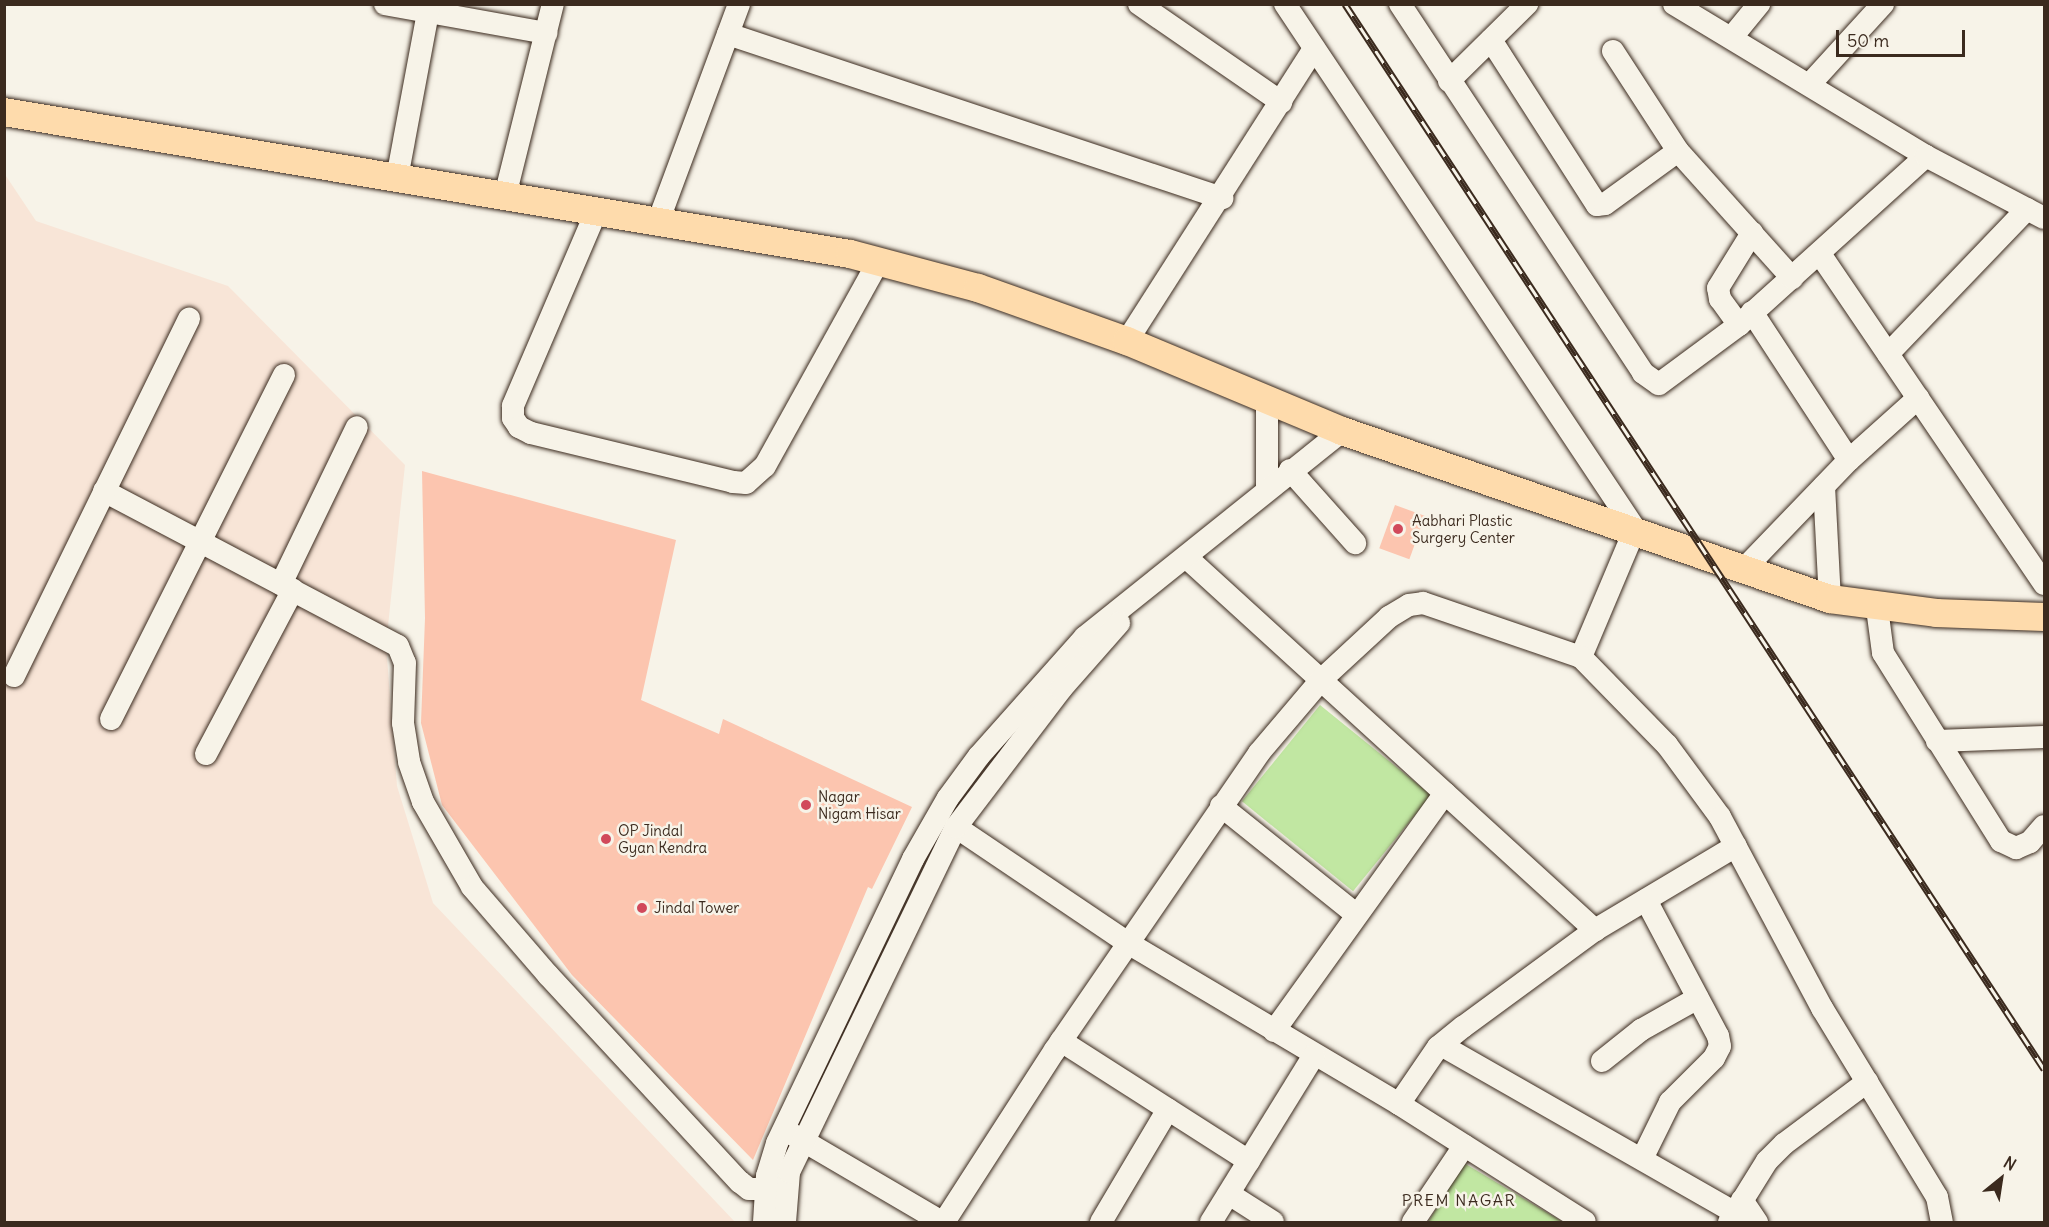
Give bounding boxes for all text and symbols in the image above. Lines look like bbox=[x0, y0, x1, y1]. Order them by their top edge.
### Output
scale bar bbox=[1839, 18, 1968, 56]
text: 50 m bbox=[1847, 29, 1889, 52]
place label: Aabhari Plastic Surgery Center bbox=[1412, 511, 1515, 546]
marker: Aabhari Plastic Surgery Center bbox=[1389, 520, 1407, 538]
place label: Nagar Nigam Hisar bbox=[818, 787, 901, 822]
marker: Nagar Nigam Hisar bbox=[799, 798, 813, 812]
place label: OP Jindal Gyan Kendra bbox=[618, 821, 707, 856]
marker: OP Jindal Gyan Kendra bbox=[599, 832, 613, 846]
place label: Jindal Tower bbox=[654, 899, 739, 917]
marker: Jindal Tower bbox=[635, 901, 649, 915]
north arrow bbox=[1971, 1149, 2031, 1209]
text: N bbox=[2000, 1152, 2020, 1175]
district label: PREM NAGAR bbox=[1402, 1190, 1516, 1210]

